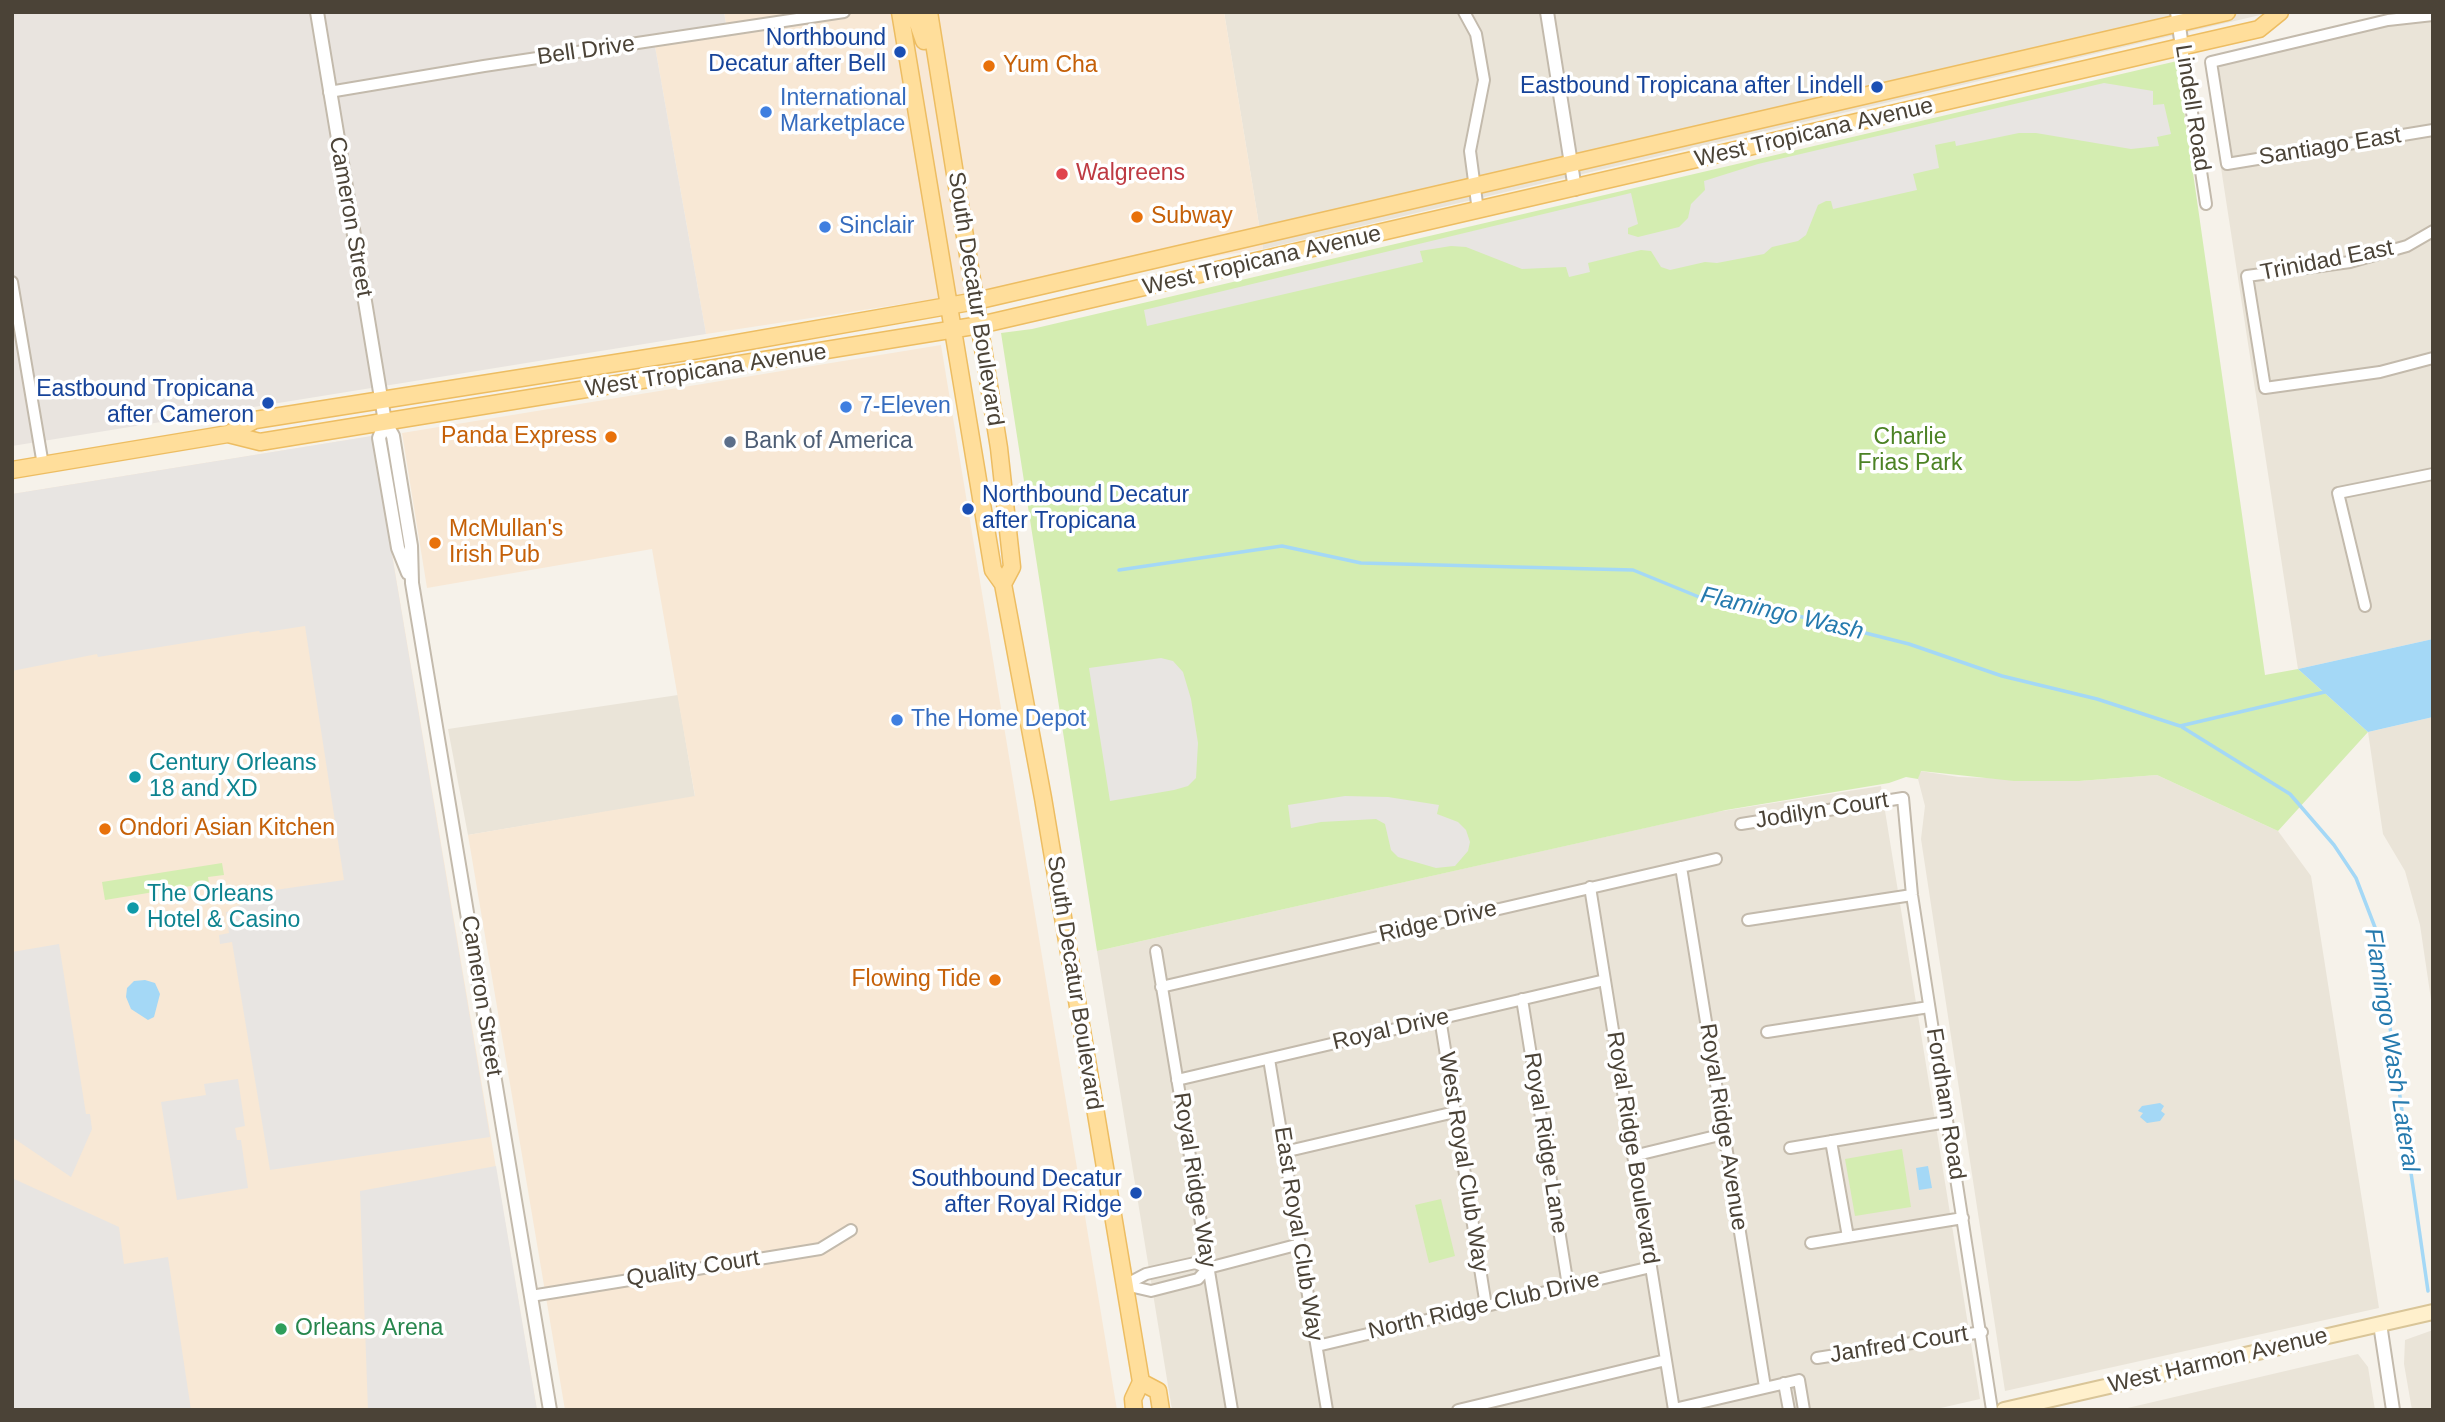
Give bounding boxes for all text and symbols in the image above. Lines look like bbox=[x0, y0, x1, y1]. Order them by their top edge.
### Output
place label: Northbound Decatur after Bell bbox=[708, 25, 886, 79]
street label: Bell Drive bbox=[535, 30, 637, 72]
street label: Lindell Road bbox=[2168, 43, 2216, 173]
marker: Northbound Decatur after Bell bbox=[892, 44, 908, 60]
place label: Yum Cha bbox=[1003, 52, 1098, 80]
marker: Yum Cha bbox=[981, 58, 997, 74]
place label: Eastbound Tropicana after Lindell bbox=[1520, 73, 1863, 101]
marker: Eastbound Tropicana after Lindell bbox=[1869, 79, 1885, 95]
place label: International Marketplace bbox=[780, 85, 907, 139]
street label: West Tropicana Avenue bbox=[1692, 92, 1936, 174]
marker: International Marketplace bbox=[758, 104, 774, 120]
street label: Santiago East bbox=[2257, 122, 2403, 172]
street label: Cameron Street bbox=[322, 135, 378, 299]
place label: Walgreens bbox=[1076, 160, 1185, 188]
marker: Walgreens bbox=[1054, 166, 1070, 182]
street label: South Decatur Boulevard bbox=[941, 170, 1009, 428]
place label: Subway bbox=[1151, 203, 1233, 231]
marker: Subway bbox=[1129, 209, 1145, 225]
place label: Sinclair bbox=[839, 213, 914, 241]
marker: Sinclair bbox=[817, 219, 833, 235]
street label: West Tropicana Avenue bbox=[1140, 220, 1384, 302]
street label: Trinidad East bbox=[2258, 235, 2396, 287]
street label: West Tropicana Avenue bbox=[583, 338, 829, 404]
place label: Eastbound Tropicana after Cameron bbox=[36, 376, 254, 430]
place label: 7-Eleven bbox=[860, 393, 951, 421]
marker: Eastbound Tropicana after Cameron bbox=[260, 395, 276, 411]
marker: 7-Eleven bbox=[838, 399, 854, 415]
place label: Panda Express bbox=[441, 423, 597, 451]
park label: Charlie Frias Park bbox=[1858, 424, 1962, 478]
place label: Bank of America bbox=[744, 428, 913, 456]
marker: Panda Express bbox=[603, 429, 619, 445]
marker: Bank of America bbox=[722, 434, 738, 450]
place label: Northbound Decatur after Tropicana bbox=[982, 482, 1189, 536]
marker: Northbound Decatur after Tropicana bbox=[960, 501, 976, 517]
place label: McMullan's Irish Pub bbox=[449, 516, 563, 570]
marker: McMullan's Irish Pub bbox=[427, 535, 443, 551]
water label: Flamingo Wash bbox=[1698, 581, 1866, 647]
place label: The Home Depot bbox=[911, 706, 1086, 734]
marker: The Home Depot bbox=[889, 712, 905, 728]
place label: Century Orleans 18 and XD bbox=[149, 750, 316, 804]
marker: Century Orleans 18 and XD bbox=[127, 769, 143, 785]
street label: Jodilyn Court bbox=[1754, 787, 1890, 835]
place label: Ondori Asian Kitchen bbox=[119, 815, 335, 843]
marker: Ondori Asian Kitchen bbox=[97, 821, 113, 837]
street label: South Decatur Boulevard bbox=[1040, 854, 1108, 1112]
place label: The Orleans Hotel & Casino bbox=[147, 881, 300, 935]
street label: Ridge Drive bbox=[1376, 895, 1500, 949]
marker: The Orleans Hotel & Casino bbox=[125, 900, 141, 916]
street label: Cameron Street bbox=[455, 914, 507, 1078]
water label: Flamingo Wash Lateral bbox=[2358, 926, 2424, 1174]
place label: Flowing Tide bbox=[851, 966, 981, 994]
marker: Flowing Tide bbox=[987, 972, 1003, 988]
street label: Royal Drive bbox=[1330, 1003, 1452, 1057]
street label: Royal Ridge Avenue bbox=[1693, 1021, 1753, 1233]
street label: Fordham Road bbox=[1919, 1026, 1971, 1182]
street label: Royal Ridge Boulevard bbox=[1600, 1030, 1664, 1266]
street label: West Royal Club Way bbox=[1432, 1050, 1494, 1274]
street label: Royal Ridge Lane bbox=[1517, 1051, 1573, 1235]
street label: Royal Ridge Way bbox=[1167, 1091, 1221, 1269]
street label: East Royal Club Way bbox=[1267, 1125, 1329, 1343]
place label: Southbound Decatur after Royal Ridge bbox=[911, 1166, 1122, 1220]
marker: Southbound Decatur after Royal Ridge bbox=[1128, 1185, 1144, 1201]
street label: Quality Court bbox=[625, 1245, 761, 1293]
street label: North Ridge Club Drive bbox=[1366, 1266, 1602, 1346]
place label: Orleans Arena bbox=[295, 1315, 443, 1343]
street label: Janfred Court bbox=[1828, 1320, 1970, 1370]
marker: Orleans Arena bbox=[273, 1321, 289, 1337]
street label: West Harmon Avenue bbox=[2106, 1322, 2330, 1400]

